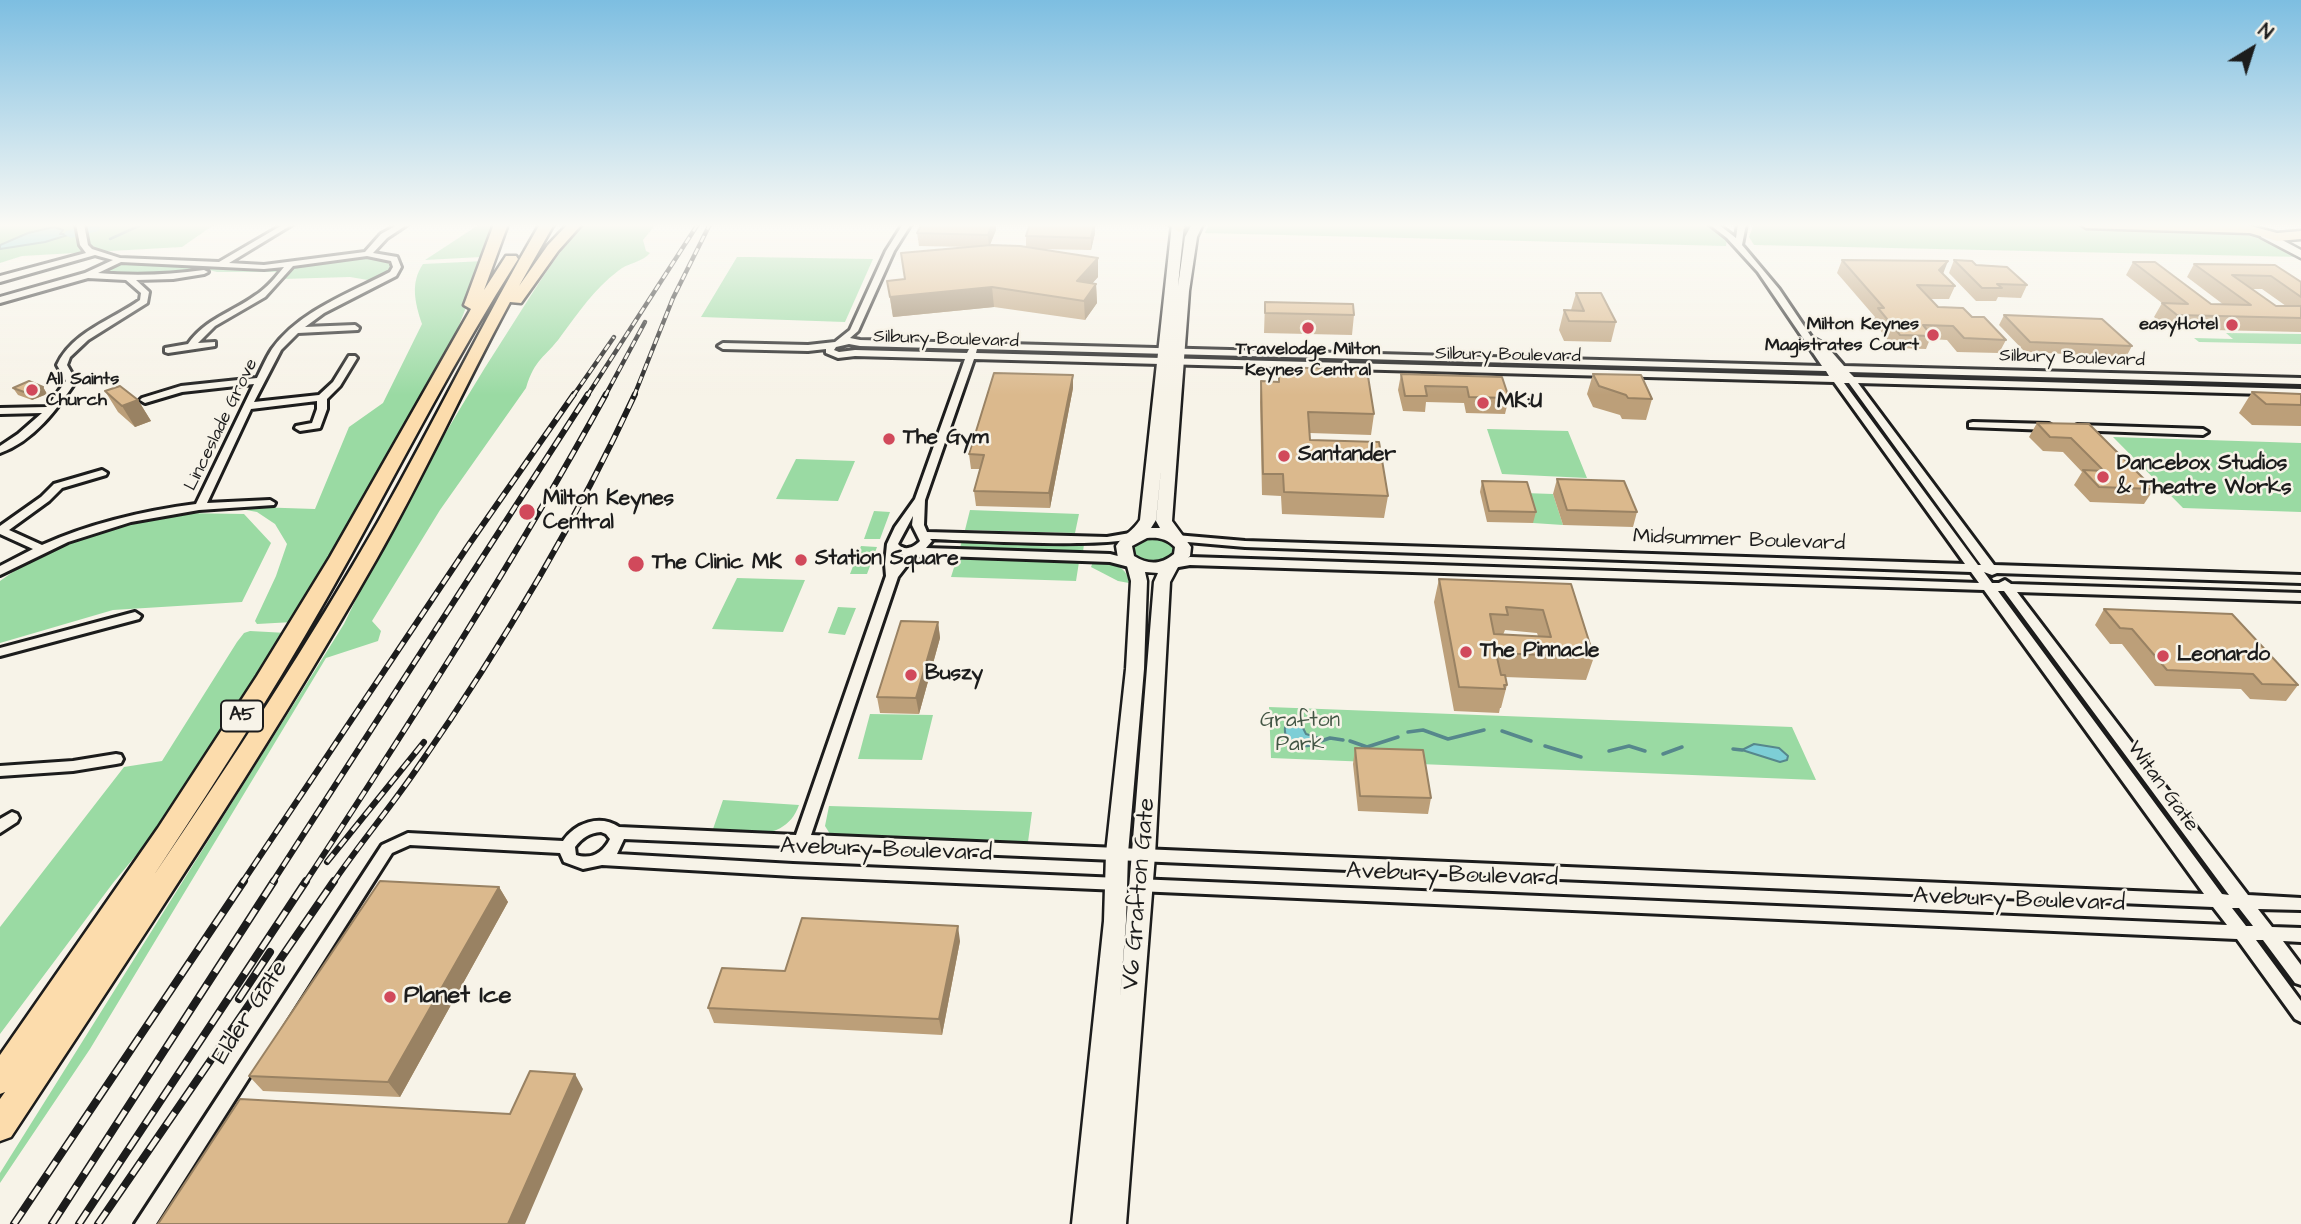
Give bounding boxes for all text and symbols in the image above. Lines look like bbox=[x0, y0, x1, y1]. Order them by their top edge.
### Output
north arrow bbox=[2217, 14, 2287, 84]
text: N bbox=[2252, 18, 2278, 46]
place label: Milton Keynes Magistrates Court bbox=[1765, 314, 1919, 356]
place label: easyHotel bbox=[2139, 314, 2218, 336]
marker: easyHotel bbox=[2224, 317, 2240, 333]
marker: Travelodge Milton Keynes Central bbox=[1300, 320, 1316, 336]
street label: Silbury Boulevard bbox=[873, 327, 1019, 353]
marker: Milton Keynes Magistrates Court bbox=[1925, 327, 1941, 343]
place label: Travelodge Milton Keynes Central bbox=[1236, 339, 1380, 382]
street label: Silbury Boulevard bbox=[1435, 344, 1581, 368]
street label: Silbury Boulevard bbox=[1999, 346, 2145, 372]
street label: Linceslade Grove bbox=[181, 356, 263, 494]
place label: All Saints Church bbox=[46, 369, 119, 412]
marker: All Saints Church bbox=[24, 382, 40, 398]
place label: MK:U bbox=[1497, 390, 1542, 416]
marker: MK:U bbox=[1475, 395, 1491, 411]
place label: The Gym bbox=[903, 426, 989, 452]
marker: The Gym bbox=[881, 431, 897, 447]
place label: Santander bbox=[1298, 443, 1396, 469]
marker: Santander bbox=[1276, 448, 1292, 464]
place label: Dancebox Studios & Theatre Works bbox=[2117, 452, 2291, 502]
marker: Dancebox Studios & Theatre Works bbox=[2095, 469, 2111, 485]
place label: Milton Keynes Central bbox=[543, 487, 674, 537]
marker: Milton Keynes Central bbox=[517, 502, 537, 522]
street label: Midsummer Boulevard bbox=[1632, 525, 1846, 557]
place label: Station Square bbox=[815, 547, 959, 573]
place label: The Clinic MK bbox=[652, 551, 782, 577]
marker: Station Square bbox=[793, 552, 809, 568]
marker: The Clinic MK bbox=[626, 554, 646, 574]
place label: The Pinnacle bbox=[1480, 639, 1599, 665]
place label: Leonardo bbox=[2177, 643, 2270, 669]
marker: The Pinnacle bbox=[1458, 644, 1474, 660]
marker: Leonardo bbox=[2155, 648, 2171, 664]
place label: Buszy bbox=[925, 662, 983, 688]
marker: Buszy bbox=[903, 667, 919, 683]
road number: A5 bbox=[221, 701, 263, 732]
park label: Grafton Park bbox=[1260, 709, 1340, 759]
street label: Witan Gate bbox=[2121, 737, 2203, 837]
street label: V6 Grafton Gate bbox=[1117, 797, 1163, 991]
street label: Avebury Boulevard bbox=[779, 833, 993, 869]
street label: Avebury Boulevard bbox=[1345, 858, 1559, 894]
street label: Avebury Boulevard bbox=[1912, 883, 2126, 919]
street label: Elder Gate bbox=[207, 956, 295, 1070]
place label: Planet Ice bbox=[404, 983, 511, 1011]
marker: Planet Ice bbox=[382, 989, 398, 1005]

